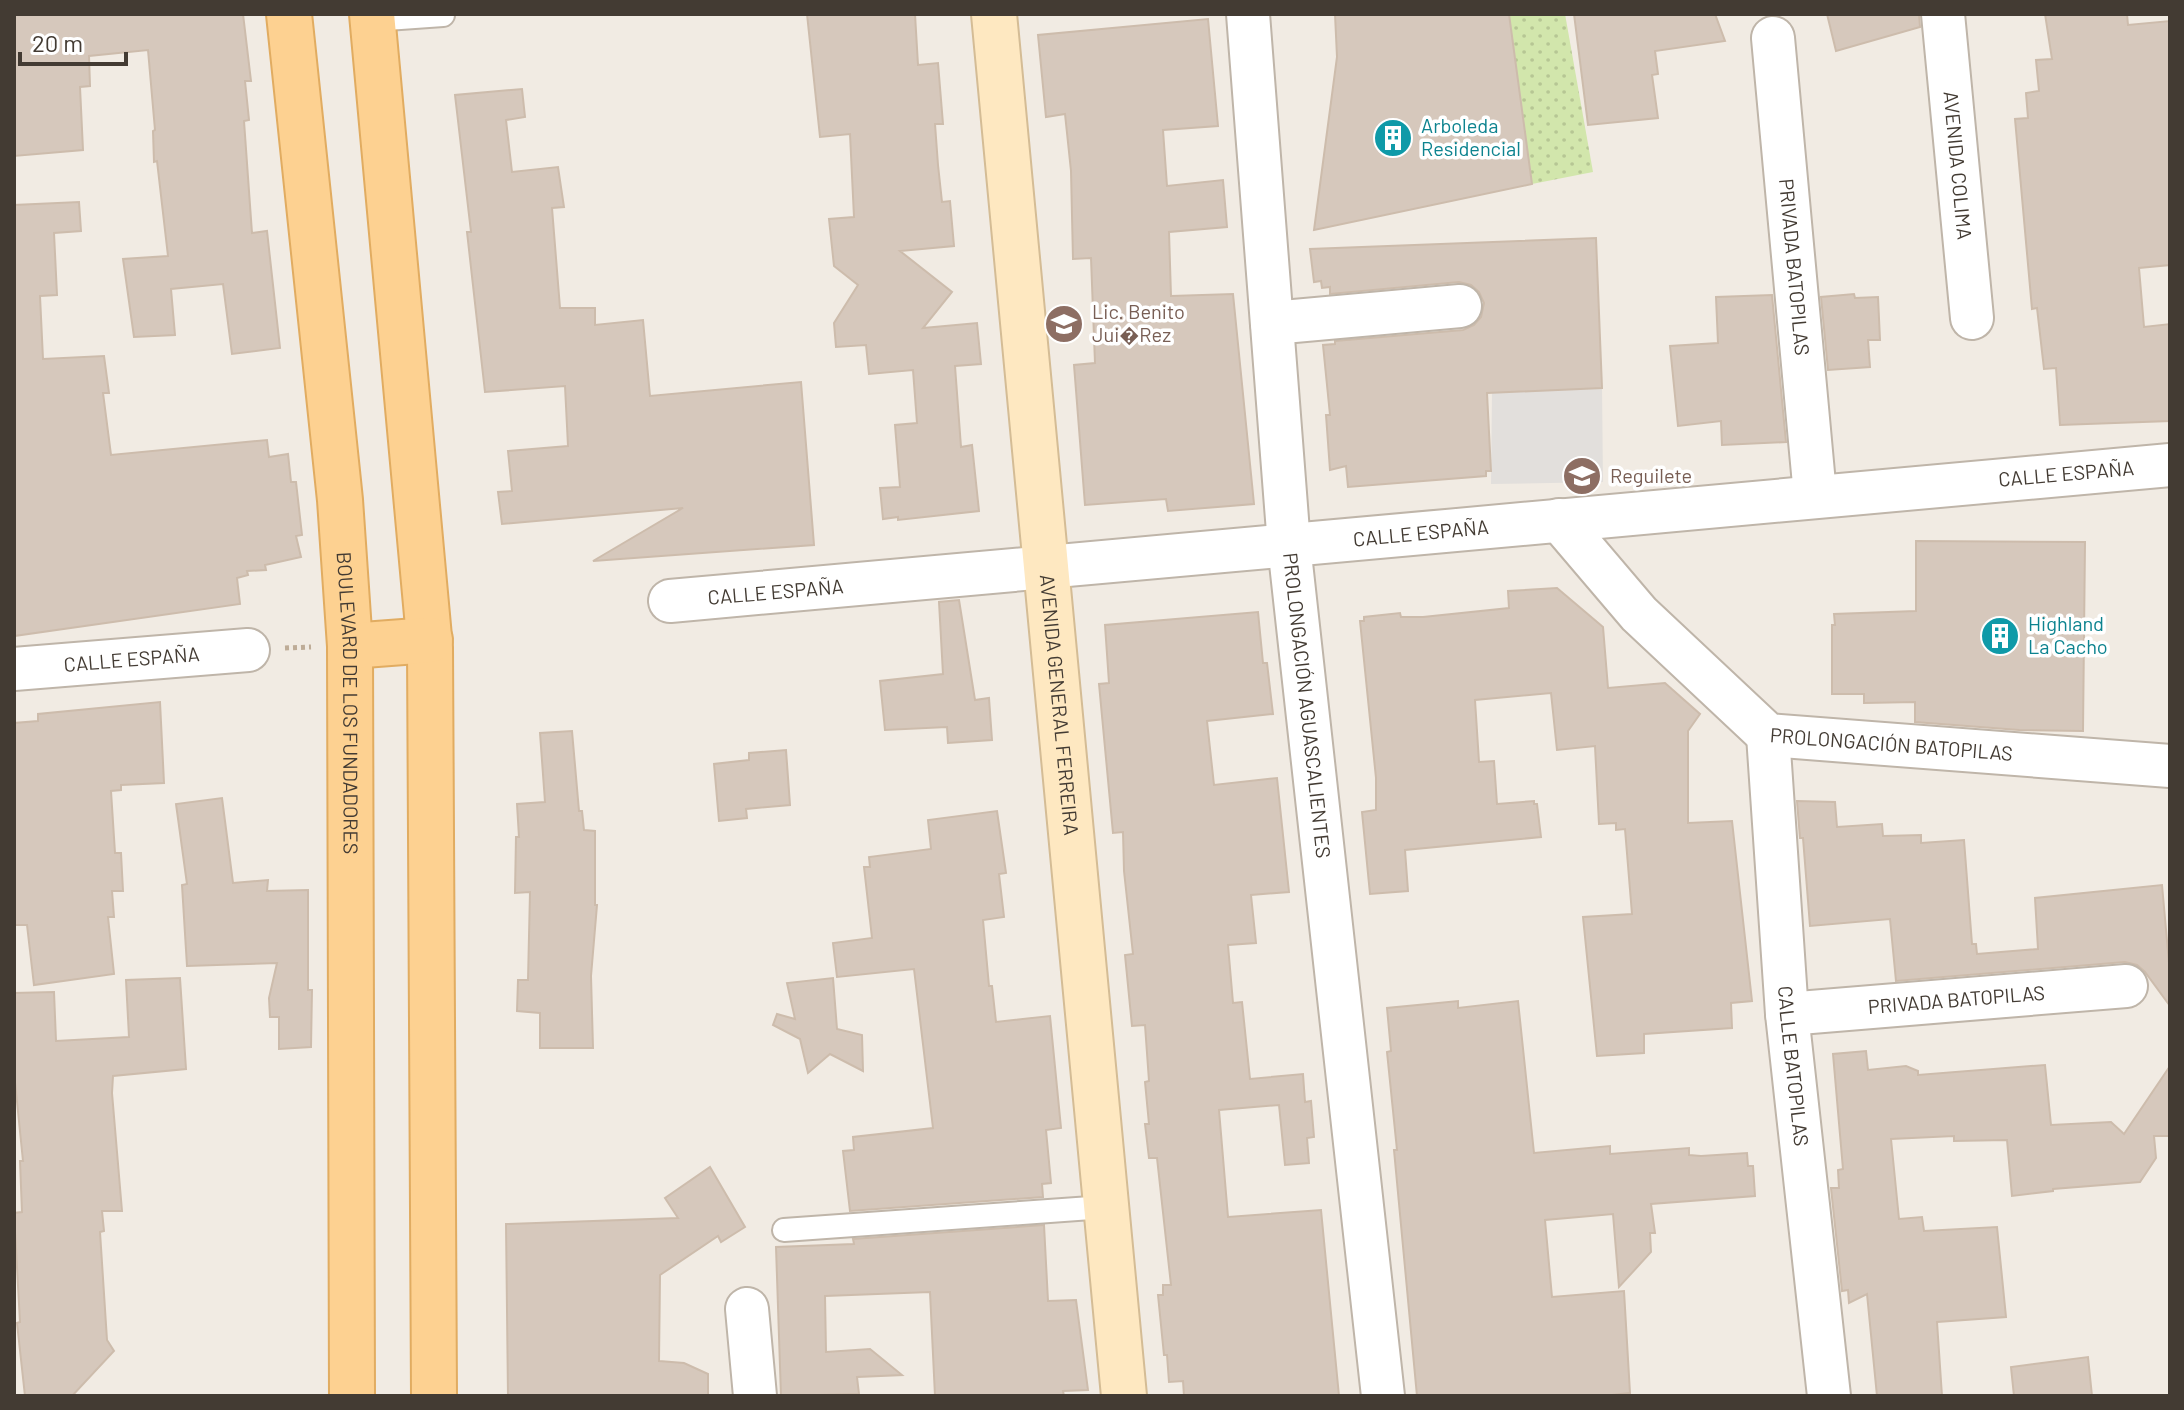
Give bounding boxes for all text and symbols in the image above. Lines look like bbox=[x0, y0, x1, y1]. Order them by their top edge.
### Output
scale bar bbox=[20, 16, 126, 66]
text: 20 m bbox=[32, 28, 83, 57]
street label: AVENIDA COLIMA bbox=[1939, 90, 1977, 241]
place label: Arboleda Residencial bbox=[1421, 113, 1521, 160]
building icon: Arboleda Residencial bbox=[1372, 117, 1414, 159]
street label: PRIVADA BATOPILAS bbox=[1775, 177, 1815, 356]
place label: Lic. Benito Jui�Rez bbox=[1092, 299, 1185, 346]
school or university icon: Lic. Benito Jui�Rez bbox=[1043, 303, 1085, 345]
school or university icon: Reguilete bbox=[1561, 455, 1603, 497]
street label: CALLE ESPAÑA bbox=[1997, 455, 2135, 491]
place label: Reguilete bbox=[1610, 463, 1692, 487]
street label: CALLE ESPAÑA bbox=[1352, 514, 1490, 551]
street label: BOULEVARD DE LOS FUNDADORES bbox=[333, 551, 364, 854]
street label: PROLONGACIÓN AGUASCALIENTES bbox=[1279, 551, 1337, 859]
street label: CALLE ESPAÑA bbox=[707, 573, 844, 609]
street label: AVENIDA GENERAL FERREIRA bbox=[1036, 573, 1084, 837]
place label: Highland La Cacho bbox=[2028, 611, 2108, 658]
building icon: Highland La Cacho bbox=[1979, 615, 2021, 657]
street label: CALLE ESPAÑA bbox=[63, 641, 200, 676]
street label: PROLONGACIÓN BATOPILAS bbox=[1769, 722, 2014, 765]
street label: PRIVADA BATOPILAS bbox=[1867, 980, 2046, 1018]
street label: CALLE BATOPILAS bbox=[1774, 985, 1814, 1147]

